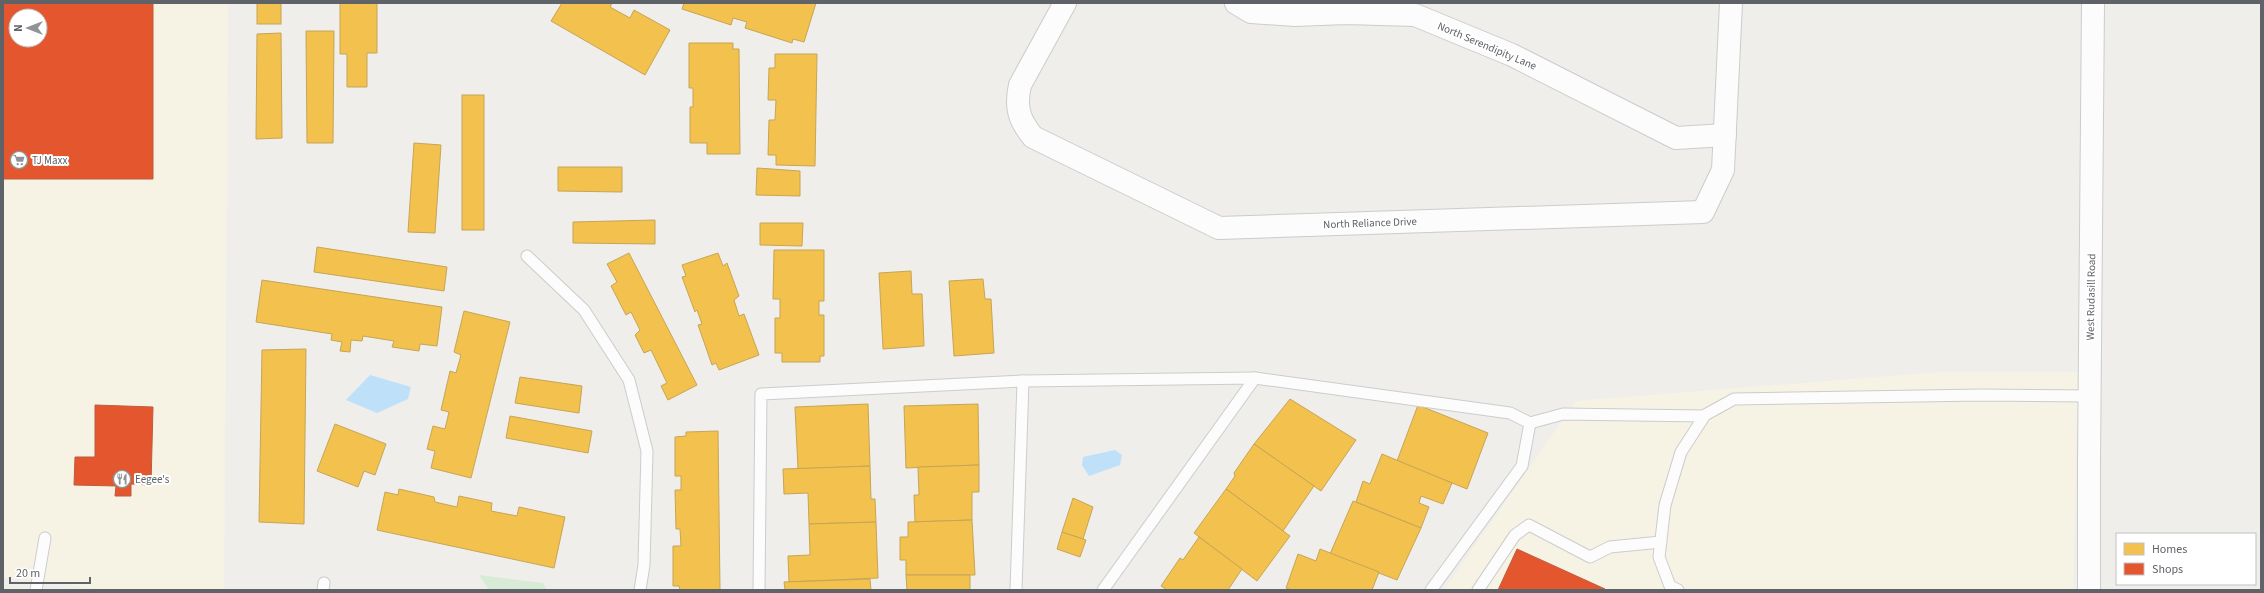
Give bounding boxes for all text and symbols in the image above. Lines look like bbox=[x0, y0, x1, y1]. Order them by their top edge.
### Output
north arrow bbox=[8, 8, 48, 48]
street label: North Serendipity Lane bbox=[1435, 18, 1539, 74]
text: N bbox=[11, 24, 26, 32]
supermarket icon: TJ Maxx bbox=[9, 150, 29, 170]
place label: TJ Maxx bbox=[32, 153, 67, 168]
street label: North Reliance Drive bbox=[1323, 214, 1418, 232]
street label: West Rudasill Road bbox=[2083, 253, 2099, 341]
restaurant icon: Eegee's bbox=[112, 469, 132, 489]
place label: Eegee's bbox=[135, 472, 170, 487]
legend bbox=[2116, 533, 2256, 585]
text: Homes bbox=[2152, 541, 2187, 558]
scale bar bbox=[10, 559, 90, 585]
text: Shops bbox=[2152, 561, 2183, 578]
text: 20 m bbox=[16, 565, 40, 582]

